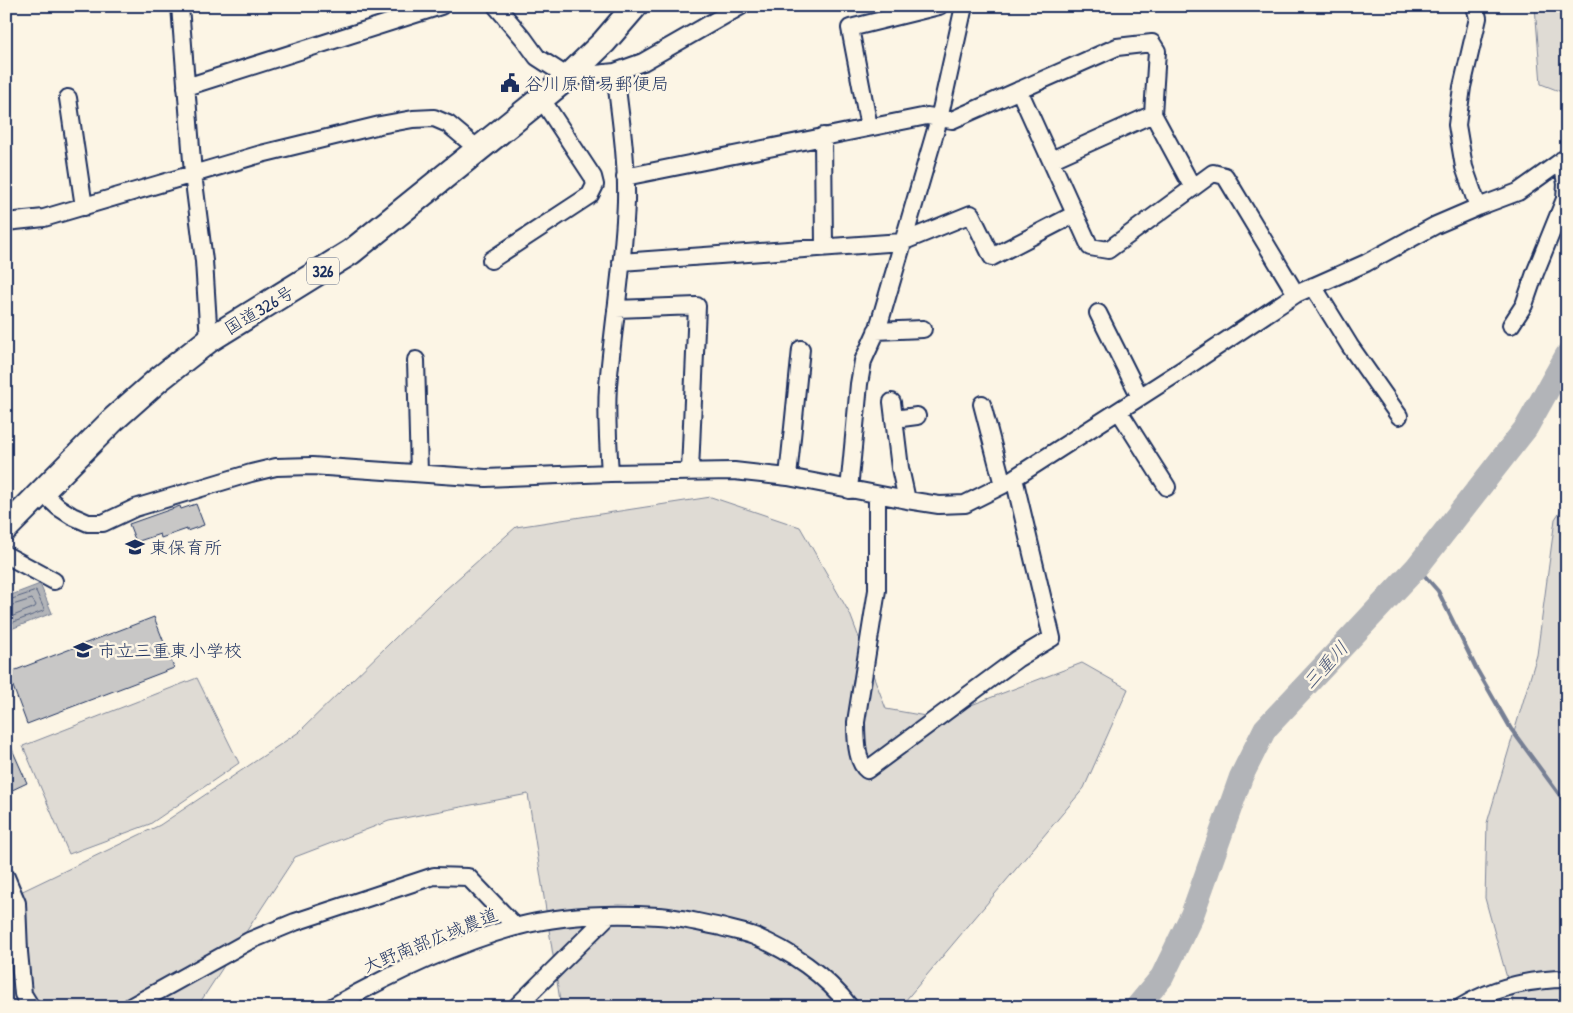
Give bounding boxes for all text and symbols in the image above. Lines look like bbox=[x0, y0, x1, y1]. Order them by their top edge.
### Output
place label: 谷川原簡易郵便局 bbox=[525, 71, 669, 96]
public building icon: 谷川原簡易郵便局 bbox=[499, 72, 521, 94]
road number: 326 bbox=[307, 258, 339, 284]
street label: 国道326号 bbox=[219, 279, 299, 341]
place label: 東保育所 bbox=[150, 535, 222, 560]
school or university icon: 東保育所 bbox=[124, 536, 146, 558]
water label: 三重川 bbox=[1296, 635, 1354, 695]
place label: 市立三重東小学校 bbox=[98, 638, 242, 663]
school or university icon: 市立三重東小学校 bbox=[72, 639, 94, 661]
street label: 大野南部広域農道 bbox=[359, 901, 501, 979]

